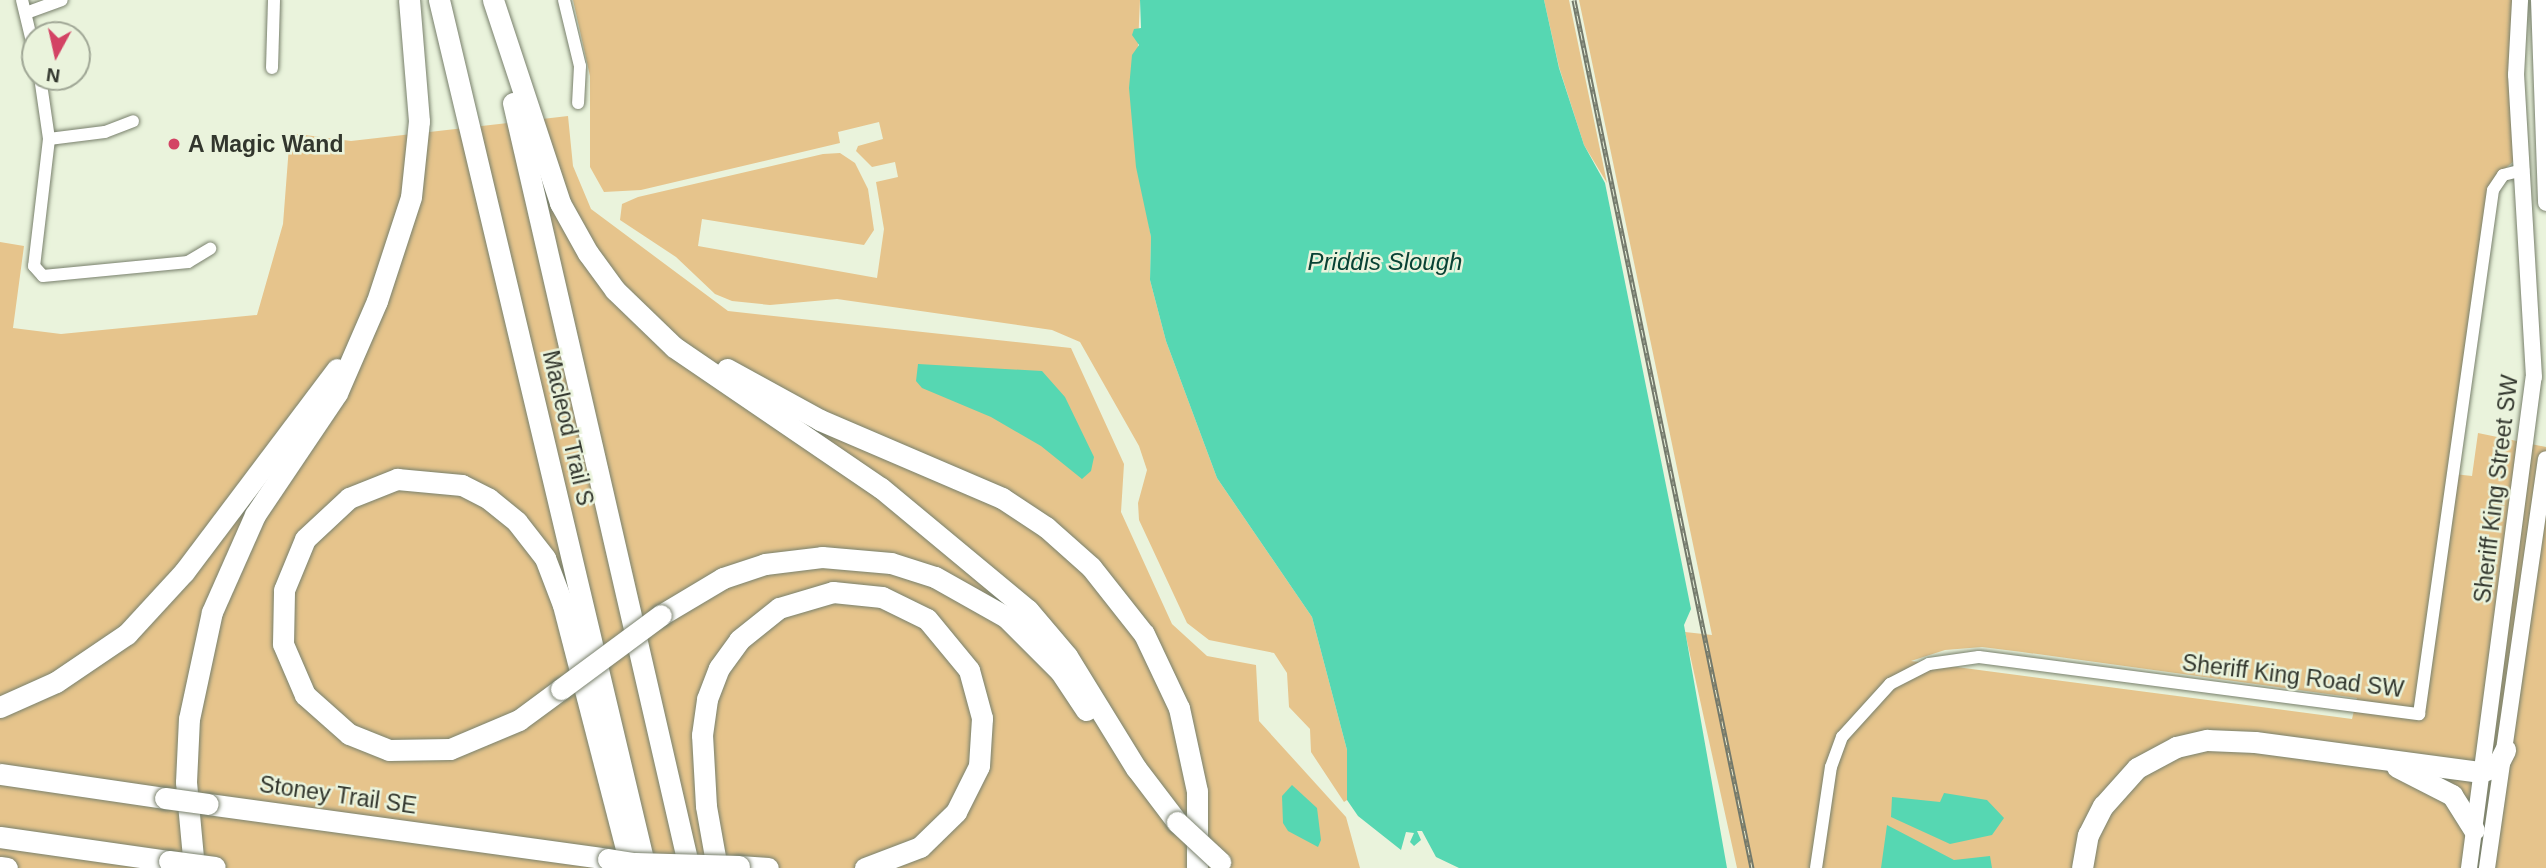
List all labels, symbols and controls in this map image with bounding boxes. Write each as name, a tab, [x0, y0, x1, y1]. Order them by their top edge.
north arrow	[21, 21, 91, 91]
text: N	[45, 64, 62, 87]
place label: A Magic Wand	[188, 130, 344, 158]
marker: A Magic Wand	[166, 136, 182, 152]
water label: Priddis Slough	[1308, 248, 1462, 276]
street label: Macleod Trail S	[537, 347, 599, 509]
street label: Sheriff King Street SW	[2468, 373, 2524, 605]
street label: Sheriff King Road SW	[2181, 649, 2405, 703]
street label: Stoney Trail SE	[257, 770, 419, 820]

